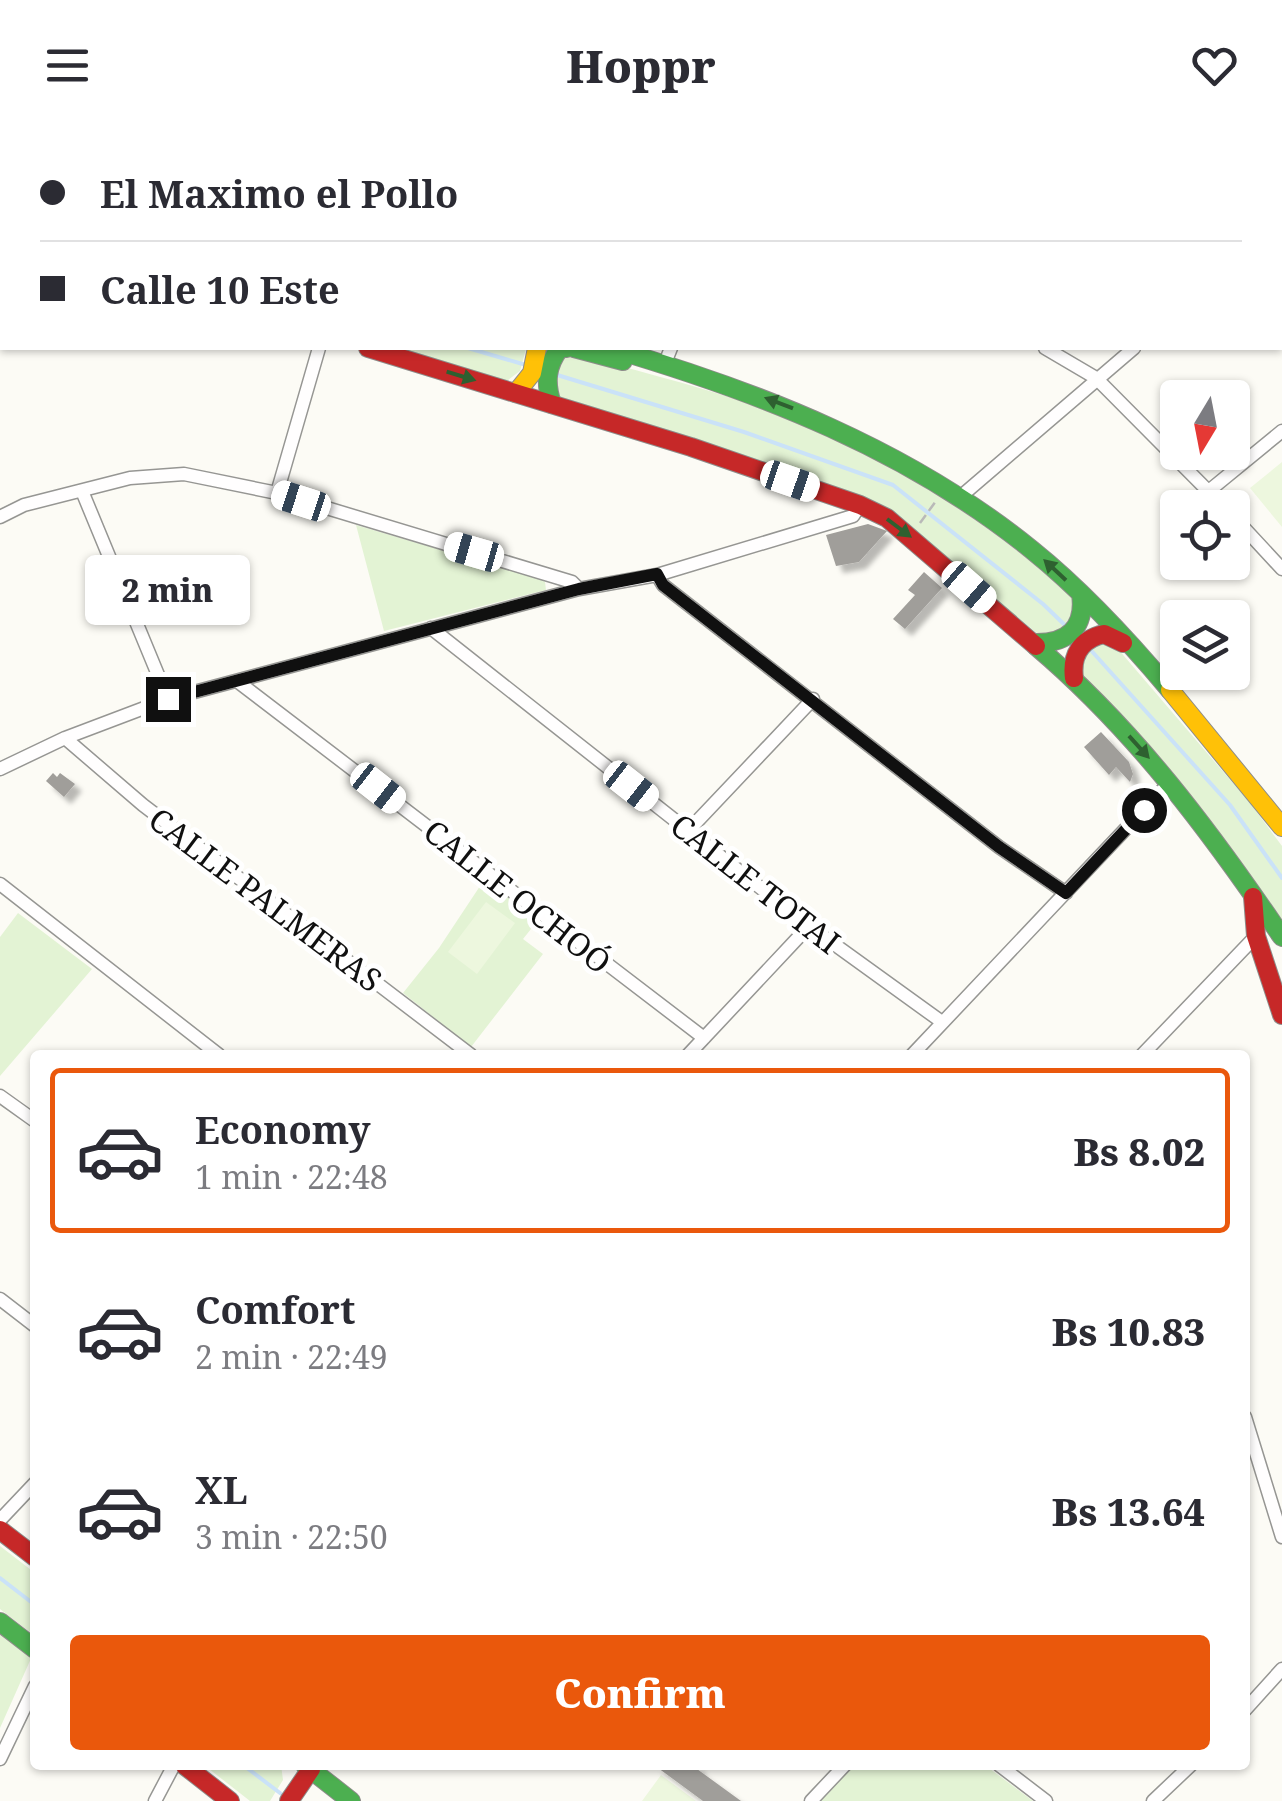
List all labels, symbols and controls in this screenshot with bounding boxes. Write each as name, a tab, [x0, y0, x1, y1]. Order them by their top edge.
text: Hoppr	[566, 35, 716, 96]
icon: menu	[40, 38, 95, 93]
icon: heart	[1187, 38, 1242, 93]
text: El Maximo el Pollo	[100, 167, 458, 219]
text: Calle 10 Este	[100, 263, 340, 315]
one-way arrow	[446, 369, 477, 384]
north arrow	[1160, 380, 1250, 470]
map controls	[1160, 380, 1250, 690]
one-way arrow	[763, 395, 793, 410]
car	[757, 457, 823, 505]
car	[268, 477, 334, 525]
button: locate	[1160, 490, 1250, 580]
one-way arrow	[886, 518, 912, 537]
car	[441, 529, 507, 575]
callout: 2 min	[86, 554, 250, 624]
car	[937, 556, 1001, 618]
one-way arrow	[1043, 560, 1068, 582]
text: 2 min	[122, 568, 213, 611]
button: layers	[1160, 600, 1250, 690]
route end	[146, 677, 191, 722]
one-way arrow	[1127, 734, 1149, 759]
car	[598, 756, 664, 816]
car	[345, 758, 411, 818]
route start	[1122, 788, 1167, 833]
street label: CALLE PALMERAS	[141, 797, 391, 1001]
street label: CALLE TOTAI	[662, 803, 850, 963]
street label: CALLE OCHOÓ	[415, 809, 621, 983]
text: Economy	[195, 1103, 371, 1155]
icon: car	[75, 1106, 165, 1196]
text: Bs 8.02	[1073, 1125, 1205, 1177]
text: 1 min · 22:48	[195, 1155, 388, 1198]
text: Comfort	[195, 1283, 355, 1335]
icon: car	[75, 1286, 165, 1376]
text: Bs 10.83	[1052, 1305, 1205, 1357]
text: 2 min · 22:49	[195, 1335, 388, 1378]
text: XL	[195, 1463, 248, 1515]
icon: car	[75, 1466, 165, 1556]
text: Bs 13.64	[1052, 1485, 1205, 1537]
text: 3 min · 22:50	[195, 1515, 388, 1558]
button: Confirm	[70, 1635, 1210, 1750]

